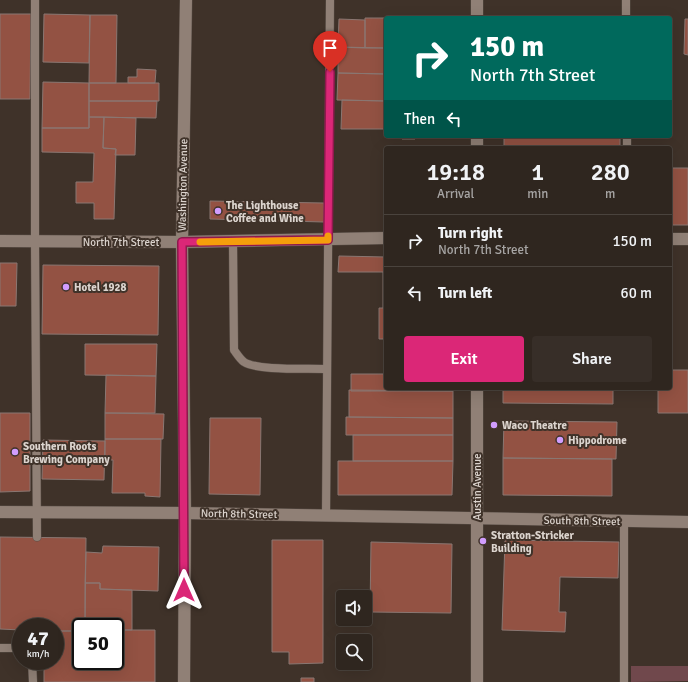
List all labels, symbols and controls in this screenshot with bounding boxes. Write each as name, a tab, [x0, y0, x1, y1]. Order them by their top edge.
text: 150 m	[470, 30, 544, 64]
pin	[313, 31, 347, 72]
icon: right	[404, 32, 456, 84]
icon: arrive	[319, 37, 341, 59]
text: North 7th Street	[470, 64, 595, 86]
icon: left	[443, 108, 465, 130]
text: Then	[404, 110, 435, 128]
street label: Washington Avenue	[176, 139, 190, 231]
text: 19:18	[426, 157, 485, 187]
text: 1	[531, 157, 544, 187]
text: 280	[591, 157, 630, 187]
text: Arrival	[437, 186, 474, 202]
text: min	[527, 186, 548, 202]
text: m	[605, 186, 615, 202]
place label: The Lighthouse Coffee and Wine	[226, 199, 304, 225]
marker: The Lighthouse Coffee and Wine	[213, 206, 223, 216]
text: Turn right	[438, 224, 503, 242]
icon: right	[404, 230, 426, 252]
text: 150 m	[612, 232, 652, 250]
street label: North 7th Street	[83, 236, 159, 249]
text: North 7th Street	[438, 242, 529, 258]
place label: Hotel 1928	[74, 281, 126, 294]
marker: Hotel 1928	[61, 282, 71, 292]
icon: left	[404, 282, 426, 304]
text: Turn left	[438, 284, 492, 302]
text: 60 m	[621, 284, 652, 302]
button: Exit	[404, 336, 524, 382]
button: Share	[532, 336, 652, 382]
place label: Waco Theatre	[502, 419, 567, 432]
marker: Waco Theatre	[489, 420, 499, 430]
place label: Hippodrome	[568, 434, 627, 447]
marker: Hippodrome	[555, 435, 565, 445]
place label: Southern Roots Brewing Company	[23, 440, 110, 466]
marker: Southern Roots Brewing Company	[10, 447, 20, 457]
street label: Austin Avenue	[471, 453, 484, 521]
street label: North 8th Street	[201, 507, 278, 521]
street label: South 8th Street	[543, 514, 621, 528]
place label: Stratton-Stricker Building	[491, 529, 574, 555]
marker: Stratton-Stricker Building	[478, 536, 488, 546]
position arrow	[163, 569, 205, 611]
map controls	[336, 590, 372, 670]
button: sound	[336, 590, 372, 626]
speed limit sign: 50	[72, 618, 124, 670]
text: 47	[27, 626, 49, 651]
button: search	[336, 634, 372, 670]
text: km/h	[27, 648, 49, 660]

